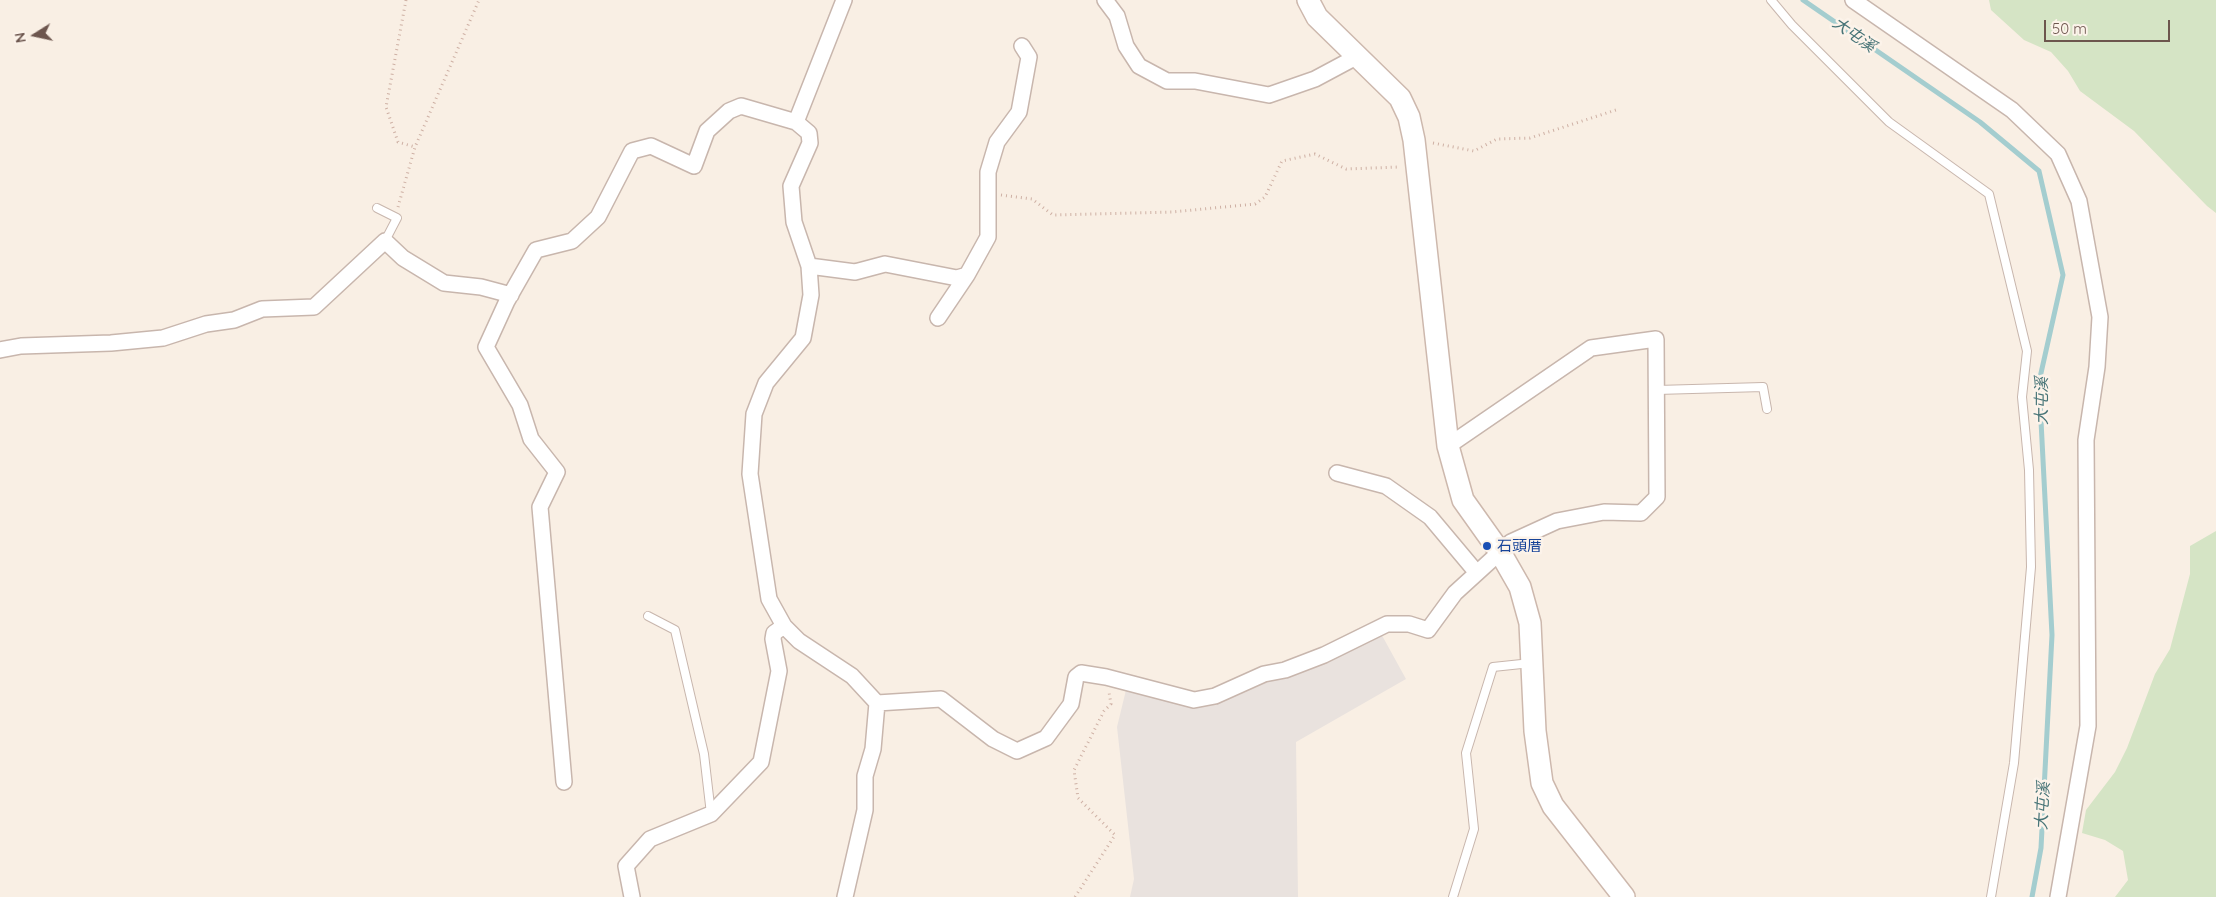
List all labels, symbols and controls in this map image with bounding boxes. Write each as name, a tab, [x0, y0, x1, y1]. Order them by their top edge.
north arrow	[10, 10, 60, 60]
scale bar	[2046, 10, 2172, 42]
water label: 大屯溪	[1829, 13, 1879, 57]
text: 50 m	[2052, 19, 2087, 38]
text: N	[10, 31, 30, 44]
water label: 大屯溪	[2032, 377, 2052, 425]
place label: 石頭厝	[1497, 537, 1542, 555]
marker: 石頭厝	[1481, 540, 1493, 552]
water label: 大屯溪	[2032, 782, 2054, 830]

